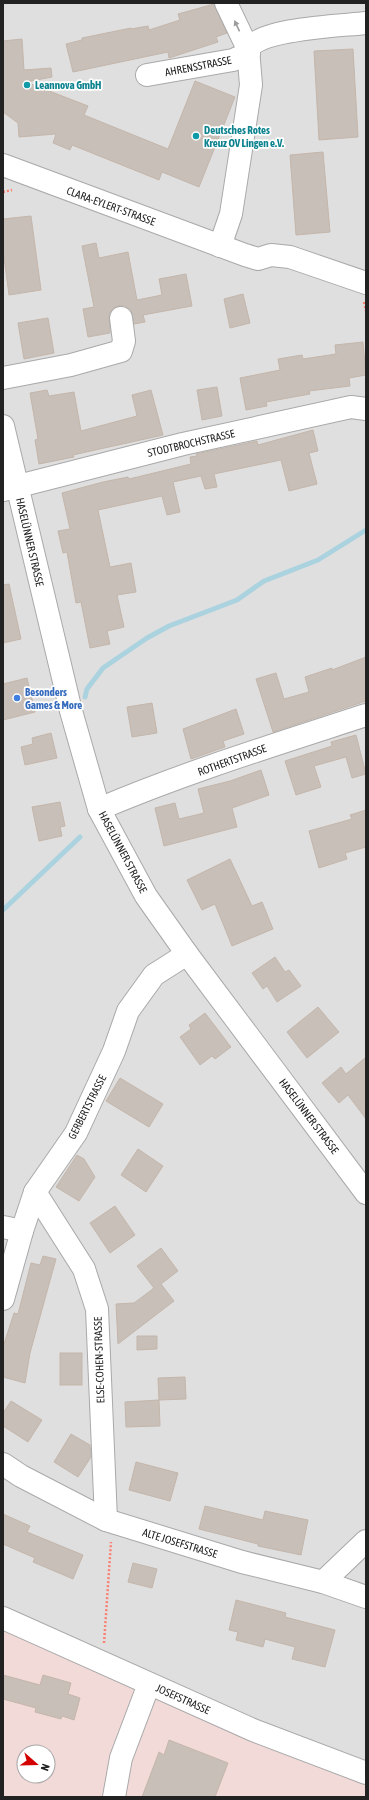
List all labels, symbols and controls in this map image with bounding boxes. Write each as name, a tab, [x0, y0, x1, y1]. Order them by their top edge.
one-way arrow	[234, 21, 240, 32]
street label: AHRENSSTRASSE	[164, 54, 233, 78]
place label: Leannova GmbH	[35, 79, 102, 91]
marker: Leannova GmbH	[22, 80, 32, 90]
place label: Deutsches Rotes Kreuz OV Lingen e.V.	[204, 124, 284, 149]
marker: Deutsches Rotes Kreuz OV Lingen e.V.	[191, 131, 201, 141]
street label: CLARA-EYLERT-STRASSE	[65, 184, 157, 228]
street label: STODTBROCHSTRASSE	[146, 427, 236, 459]
street label: HASELÜNNER STRASSE	[14, 496, 46, 588]
place label: Besonders Games & More	[25, 686, 82, 711]
marker: Besonders Games & More	[12, 693, 22, 703]
street label: ROTHERTSTRASSE	[196, 742, 268, 778]
street label: HASELÜNNER STRASSE	[96, 809, 150, 895]
street label: GERBERTSTRASSE	[66, 1073, 108, 1141]
street label: HASELÜNNER STRASSE	[277, 1076, 341, 1156]
street label: ELSE-COHEN-STRASSE	[91, 1316, 107, 1404]
street label: ALTE JOSEFSTRASSE	[141, 1526, 219, 1560]
street label: JOSEFSTRASSE	[154, 1682, 212, 1716]
north arrow	[16, 1744, 56, 1784]
text: N	[39, 1762, 52, 1773]

